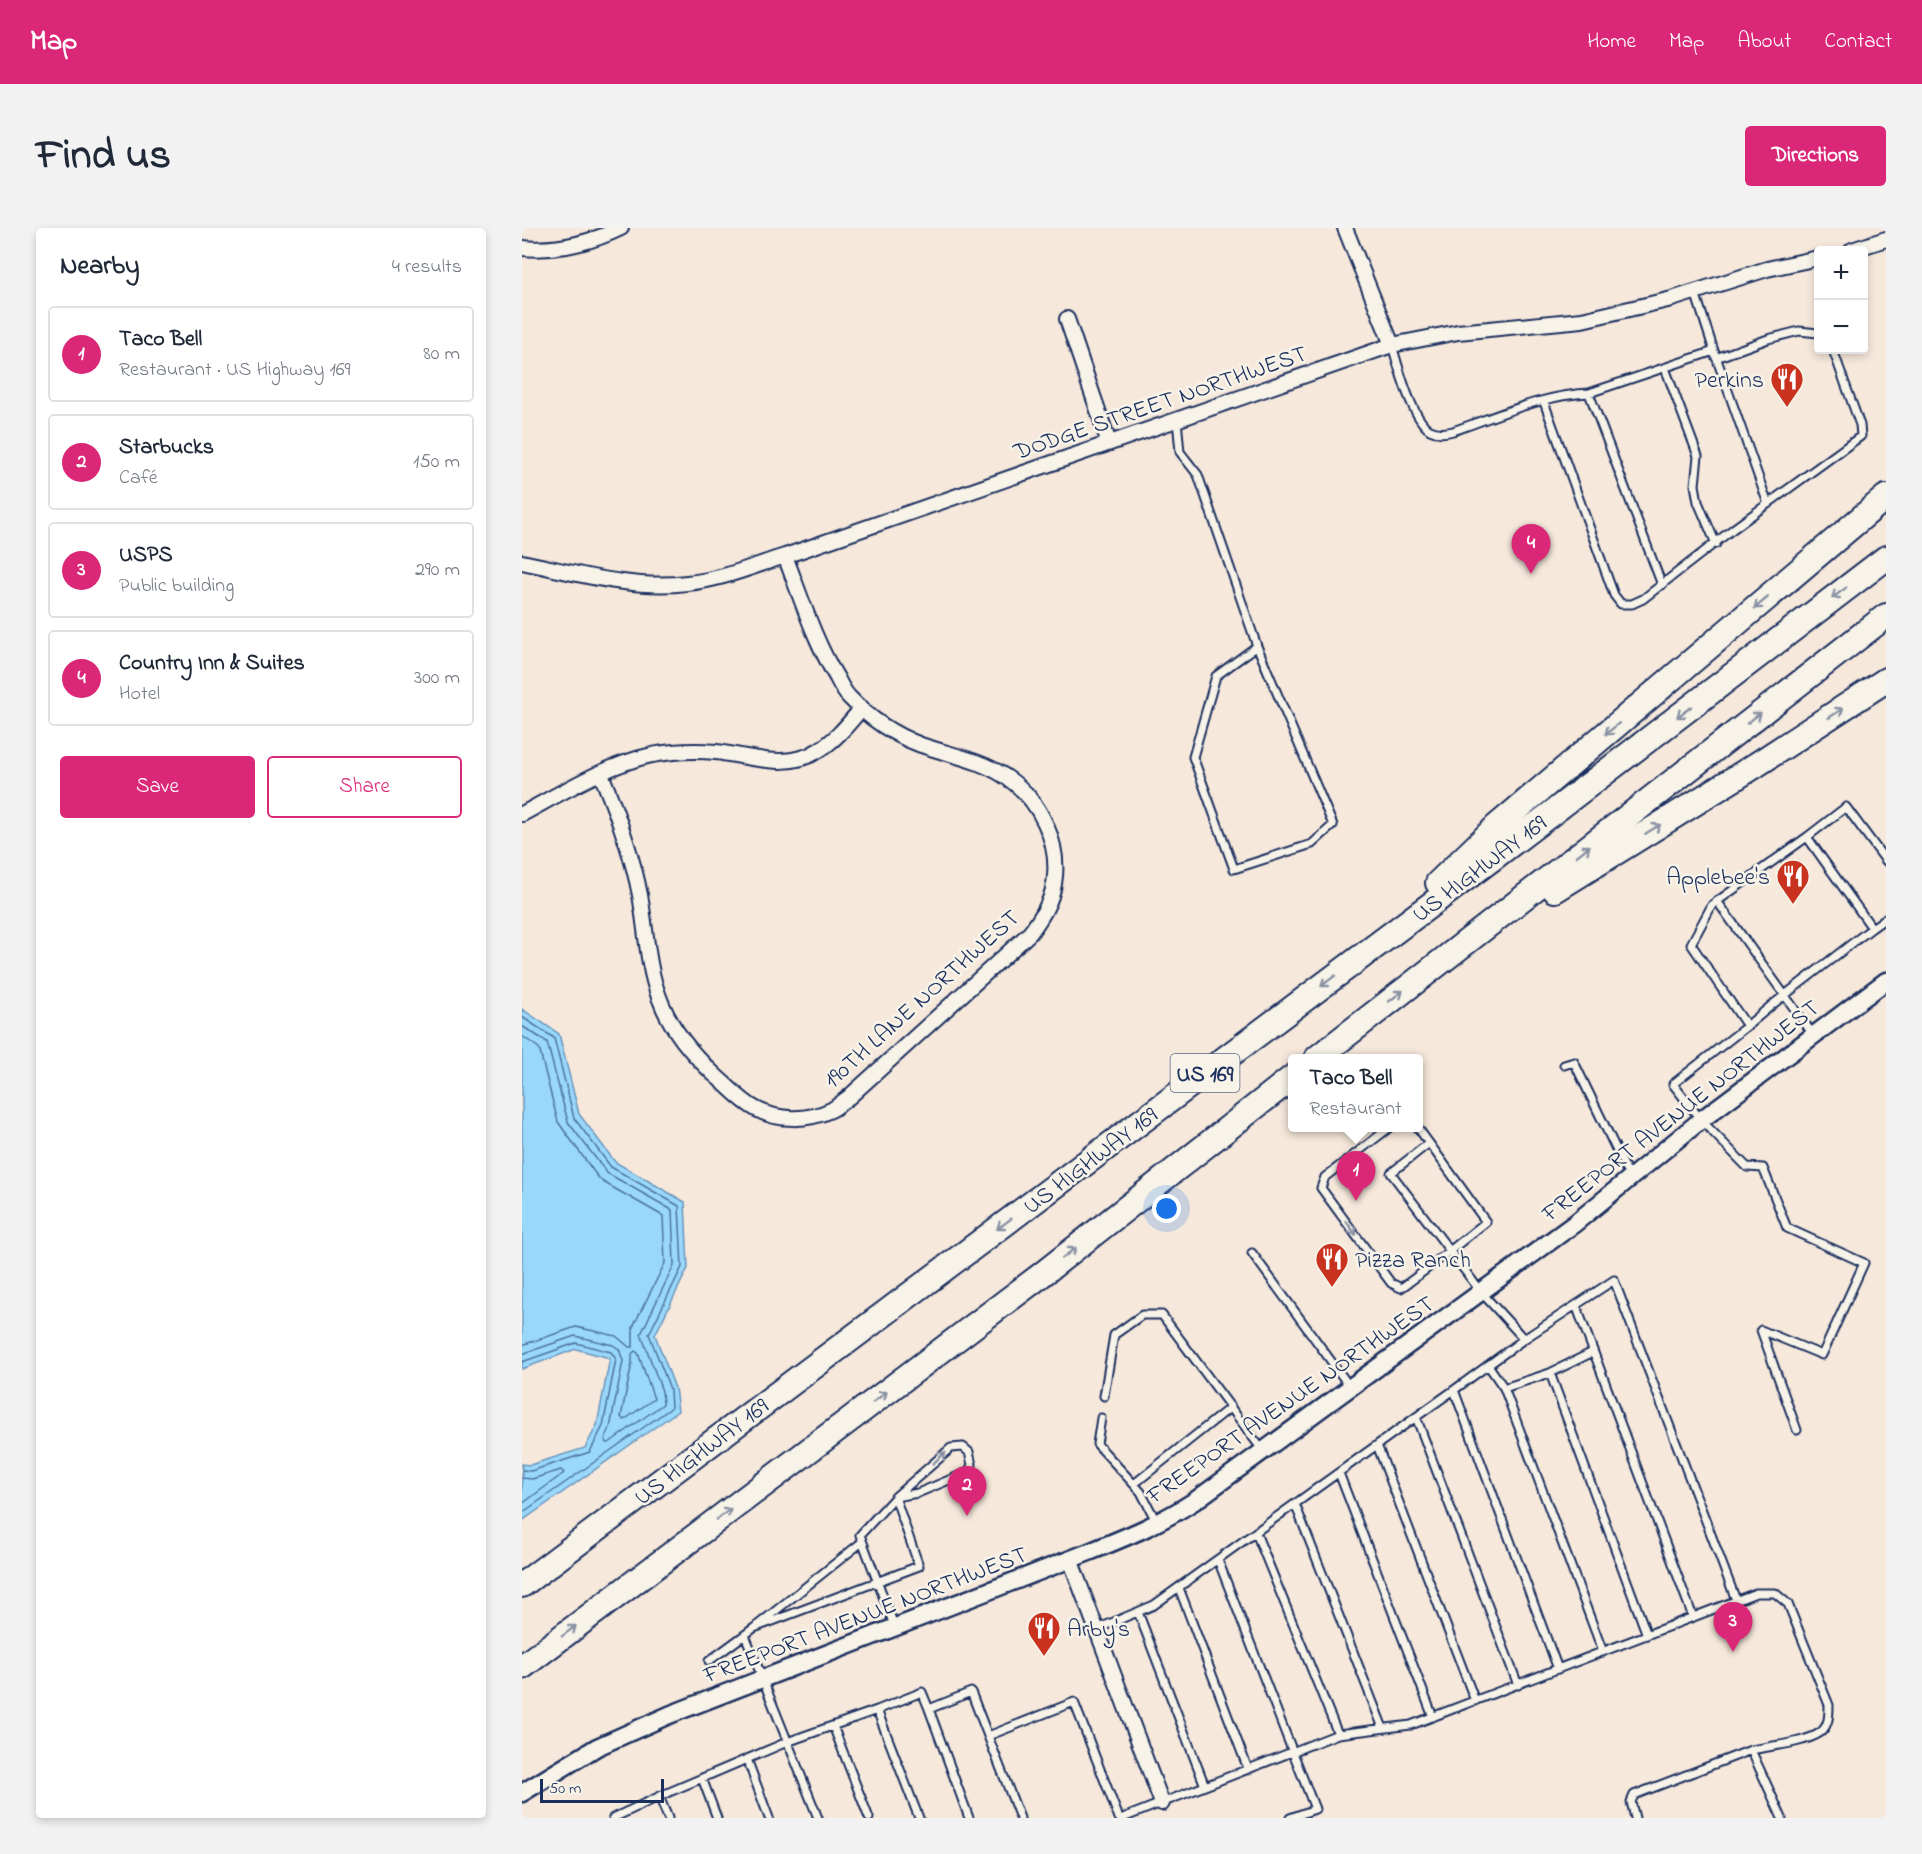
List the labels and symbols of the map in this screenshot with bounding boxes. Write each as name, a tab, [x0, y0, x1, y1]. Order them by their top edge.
street label: DODGE STREET NORTHWEST	[1008, 338, 1312, 471]
restaurant icon: Perkins	[1769, 361, 1805, 408]
place label: Perkins	[1694, 364, 1764, 399]
pin: 4	[1512, 524, 1550, 574]
one-way arrow	[1832, 587, 1848, 600]
one-way arrow	[1754, 596, 1769, 610]
one-way arrow	[1677, 705, 1693, 718]
one-way arrow	[1827, 706, 1844, 718]
one-way arrow	[1745, 712, 1761, 725]
one-way arrow	[1604, 722, 1620, 735]
street label: US HIGHWAY 169	[1406, 807, 1556, 932]
one-way arrow	[1645, 822, 1662, 835]
one-way arrow	[1575, 844, 1591, 857]
restaurant icon: Applebee's	[1775, 858, 1811, 905]
place label: Applebee's	[1666, 861, 1770, 896]
street label: 190TH LANE NORTHWEST	[817, 902, 1029, 1098]
one-way arrow	[1320, 975, 1336, 988]
one-way arrow	[1388, 990, 1404, 1003]
street label: FREEPORT AVENUE NORTHWEST	[1534, 992, 1828, 1232]
road number: US 169	[1170, 1054, 1240, 1092]
street label: US HIGHWAY 169	[1017, 1099, 1167, 1224]
pin: 1	[1336, 1152, 1376, 1201]
your location	[1152, 1194, 1181, 1223]
one-way arrow	[996, 1218, 1012, 1231]
one-way arrow	[1344, 1219, 1357, 1235]
restaurant icon: Pizza Ranch	[1314, 1241, 1350, 1288]
place label: Pizza Ranch	[1355, 1244, 1471, 1279]
one-way arrow	[1061, 1247, 1077, 1260]
street label: FREEPORT AVENUE NORTHWEST	[1140, 1288, 1443, 1515]
street label: US HIGHWAY 169	[628, 1390, 778, 1515]
one-way arrow	[872, 1390, 888, 1403]
one-way arrow	[931, 1451, 946, 1465]
pin: 2	[948, 1466, 986, 1516]
one-way arrow	[716, 1508, 732, 1520]
street label: FREEPORT AVENUE NORTHWEST	[698, 1538, 1033, 1695]
pin: 3	[1714, 1602, 1752, 1652]
restaurant icon: Arby's	[1026, 1610, 1062, 1657]
place label: Arby's	[1067, 1613, 1130, 1649]
one-way arrow	[560, 1625, 576, 1638]
scale bar	[540, 1776, 664, 1804]

